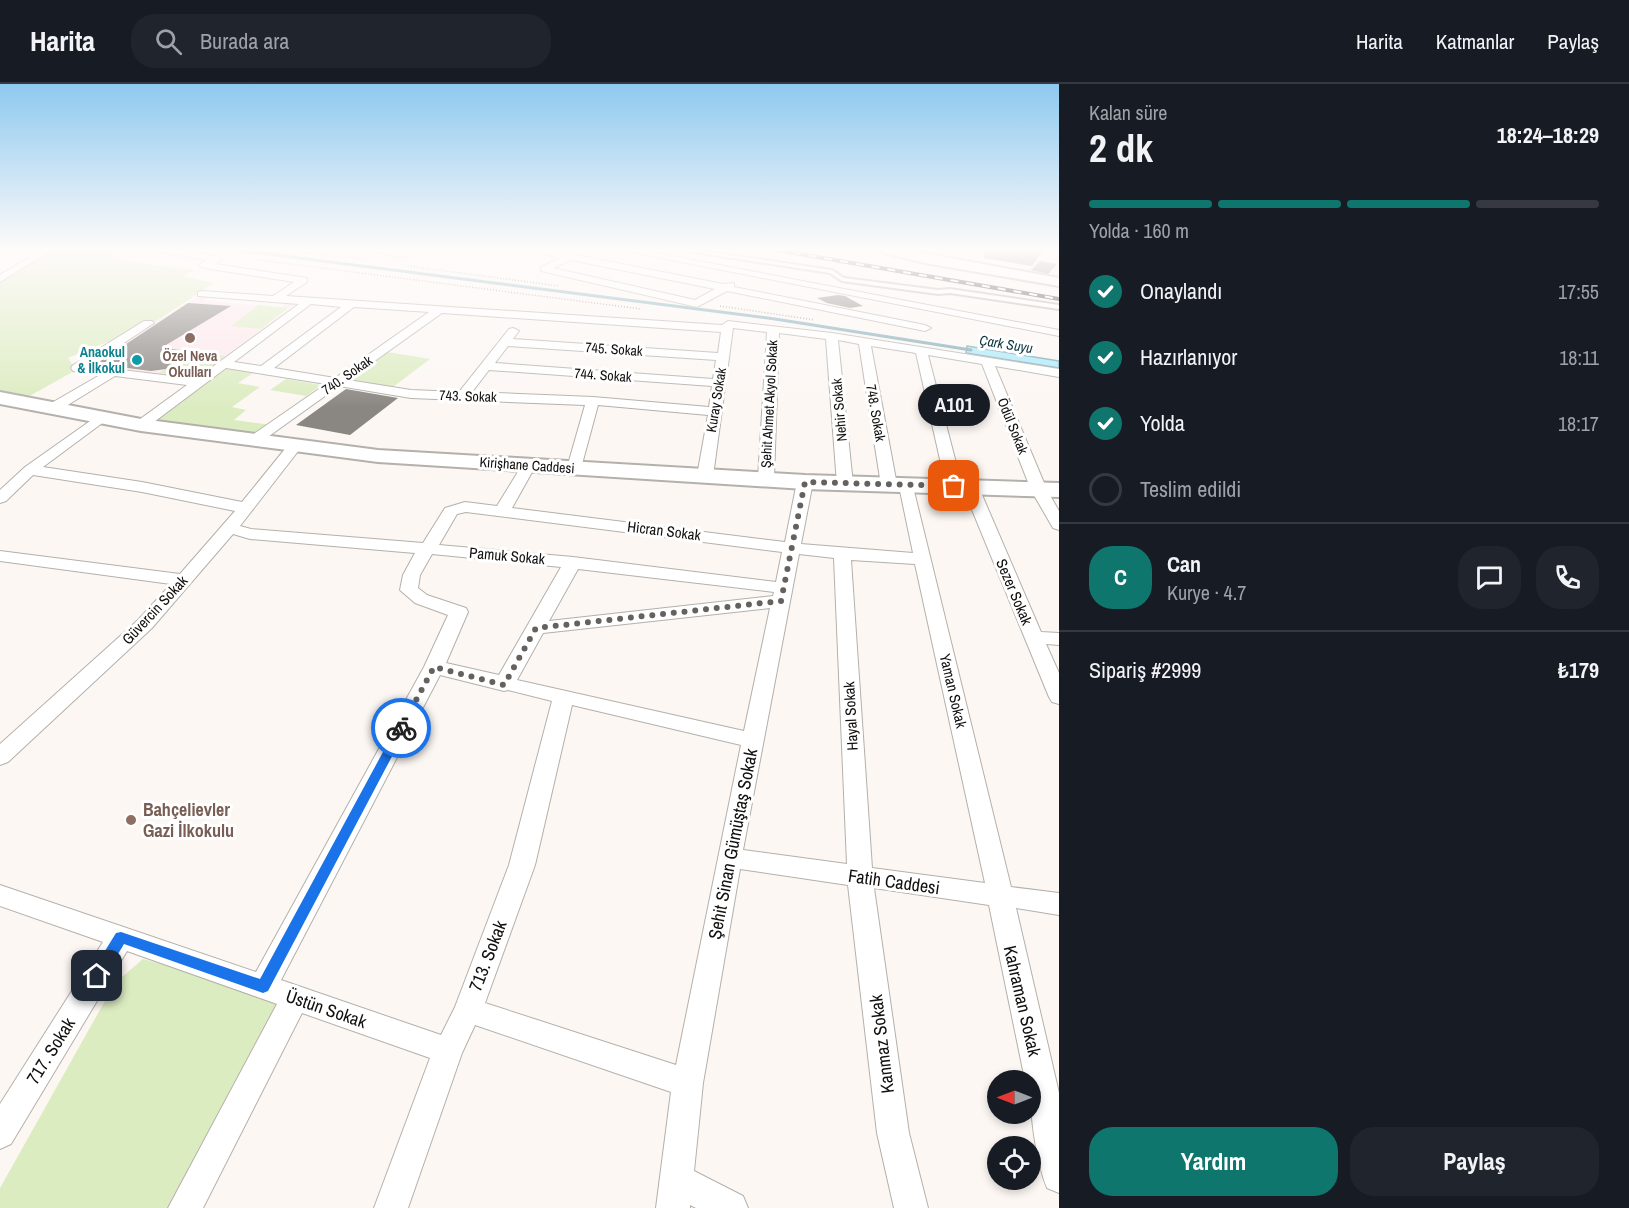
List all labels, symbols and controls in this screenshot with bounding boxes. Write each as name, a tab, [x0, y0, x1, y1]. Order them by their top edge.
search box	[131, 14, 551, 68]
text: Harita	[30, 22, 95, 60]
icon: search	[152, 25, 185, 58]
text: Burada ara	[200, 26, 289, 56]
text: Harita	[1356, 27, 1403, 56]
text: Katmanlar	[1436, 27, 1514, 56]
text: Paylaş	[1547, 27, 1599, 56]
text: Kalan süre	[1089, 99, 1167, 126]
text: 18:24–18:29	[1497, 120, 1599, 150]
text: 2 dk	[1089, 122, 1153, 174]
text: Yolda · 160 m	[1089, 217, 1189, 244]
icon: check	[1089, 275, 1122, 308]
text: Onaylandı	[1140, 276, 1222, 306]
text: 17:55	[1558, 278, 1599, 305]
marker: Özel Neva Okulları	[183, 331, 197, 345]
water label: Çark Suyu	[978, 331, 1034, 357]
street label: 745. Sokak	[585, 338, 644, 360]
street label: Şehit Ahmet Akyol Sokak	[757, 339, 781, 469]
icon: check	[1089, 341, 1122, 374]
text: Hazırlanıyor	[1140, 342, 1237, 372]
place label: Anaokul & İlkokul	[77, 343, 125, 377]
text: 18:11	[1559, 344, 1599, 371]
place label: Özel Neva Okulları	[163, 347, 218, 381]
street label: 740. Sokak	[318, 351, 376, 399]
marker: Anaokul & İlkokul	[130, 353, 144, 367]
street label: 744. Sokak	[574, 364, 633, 386]
street label: Kuray Sokak	[702, 366, 730, 434]
street label: Nehir Sokak	[827, 377, 851, 442]
street label: 748. Sokak	[862, 383, 890, 443]
callout: A101	[918, 384, 990, 426]
street label: 743. Sokak	[439, 386, 497, 406]
text: A101	[934, 391, 974, 418]
street label: Ödül Sokak	[994, 395, 1033, 457]
icon: check	[1089, 407, 1122, 440]
text: Yolda	[1140, 408, 1185, 438]
text: 18:17	[1558, 410, 1599, 437]
street label: Kirişhane Caddesi	[479, 453, 575, 477]
pin	[928, 460, 979, 511]
icon: bag	[937, 469, 970, 502]
text: Teslim edildi	[1140, 474, 1241, 504]
street label: Hicran Sokak	[626, 516, 703, 546]
street label: Pamuk Sokak	[468, 542, 547, 569]
button: chat	[1458, 546, 1521, 609]
button: phone	[1536, 546, 1599, 609]
text: Can	[1167, 549, 1201, 579]
street label: Sezer Sokak	[991, 556, 1038, 629]
text: C	[1114, 562, 1127, 592]
street label: Güvercin Sokak	[117, 570, 193, 649]
text: Kurye · 4.7	[1167, 579, 1246, 606]
street label: Yaman Sokak	[935, 652, 972, 731]
text: Sipariş #2999	[1089, 655, 1201, 685]
text: ₺179	[1558, 655, 1599, 685]
street label: Hayal Sokak	[838, 680, 863, 751]
courier	[371, 698, 431, 758]
icon: bike	[385, 712, 418, 745]
street label: Şehit Sinan Gümüştaş Sokak	[702, 746, 763, 941]
place label: Bahçelievler Gazi İlkokulu	[143, 797, 234, 843]
marker: Bahçelievler Gazi İlkokulu	[124, 813, 138, 827]
street label: Fatih Caddesi	[847, 863, 941, 900]
street label: 713. Sokak	[463, 916, 513, 995]
street label: Kahraman Sokak	[998, 943, 1048, 1059]
pin	[71, 950, 122, 1001]
icon: home	[80, 959, 113, 992]
street label: Üstün Sokak	[283, 983, 370, 1034]
street label: Kanmaz Sokak	[863, 993, 900, 1095]
street label: 717. Sokak	[20, 1012, 81, 1089]
north arrow	[987, 1070, 1041, 1124]
map controls	[987, 1070, 1041, 1190]
button: Yardım	[1089, 1127, 1338, 1196]
button: Paylaş	[1350, 1127, 1599, 1196]
button: locate	[987, 1136, 1041, 1190]

